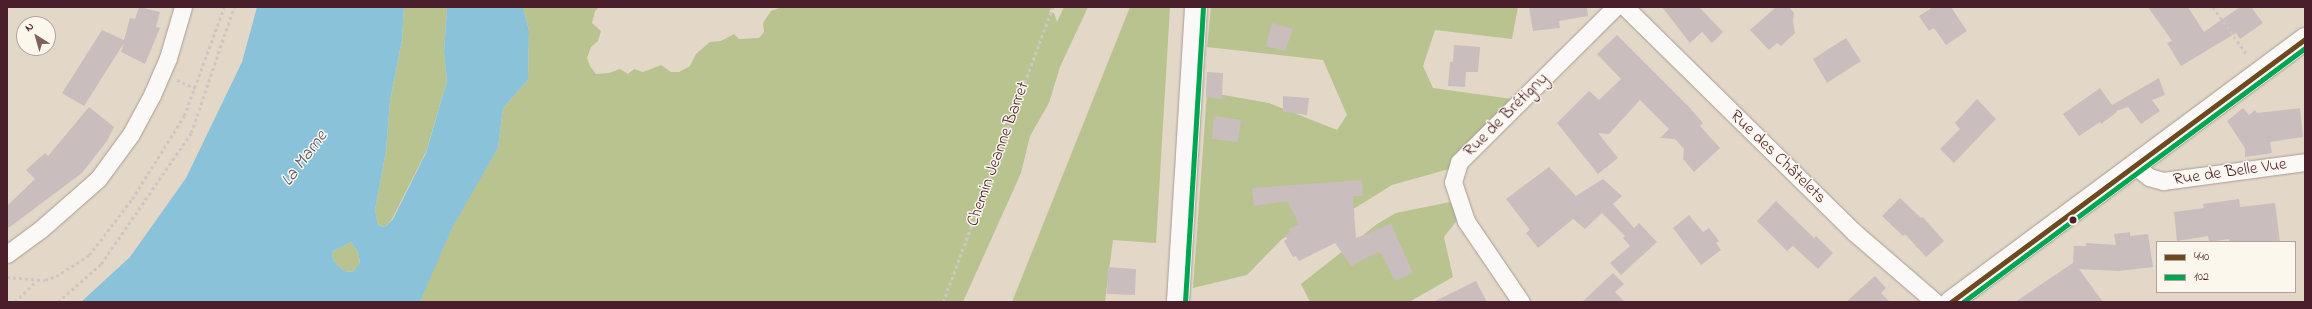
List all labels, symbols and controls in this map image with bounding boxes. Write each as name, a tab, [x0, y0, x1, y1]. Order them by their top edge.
north arrow	[16, 16, 56, 56]
text: N	[22, 19, 37, 36]
street label: Rue de Brétigny	[1460, 69, 1552, 161]
street label: Chemin Jeanne Barret	[962, 79, 1034, 229]
street label: Rue des Châtelets	[1726, 106, 1830, 208]
water label: La Marne	[277, 127, 333, 191]
street label: Rue de Belle Vue	[2172, 154, 2288, 190]
unlabelled marker	[2068, 215, 2078, 225]
legend	[2156, 241, 2296, 293]
text: 440	[2194, 248, 2209, 266]
text: 102	[2194, 268, 2209, 286]

